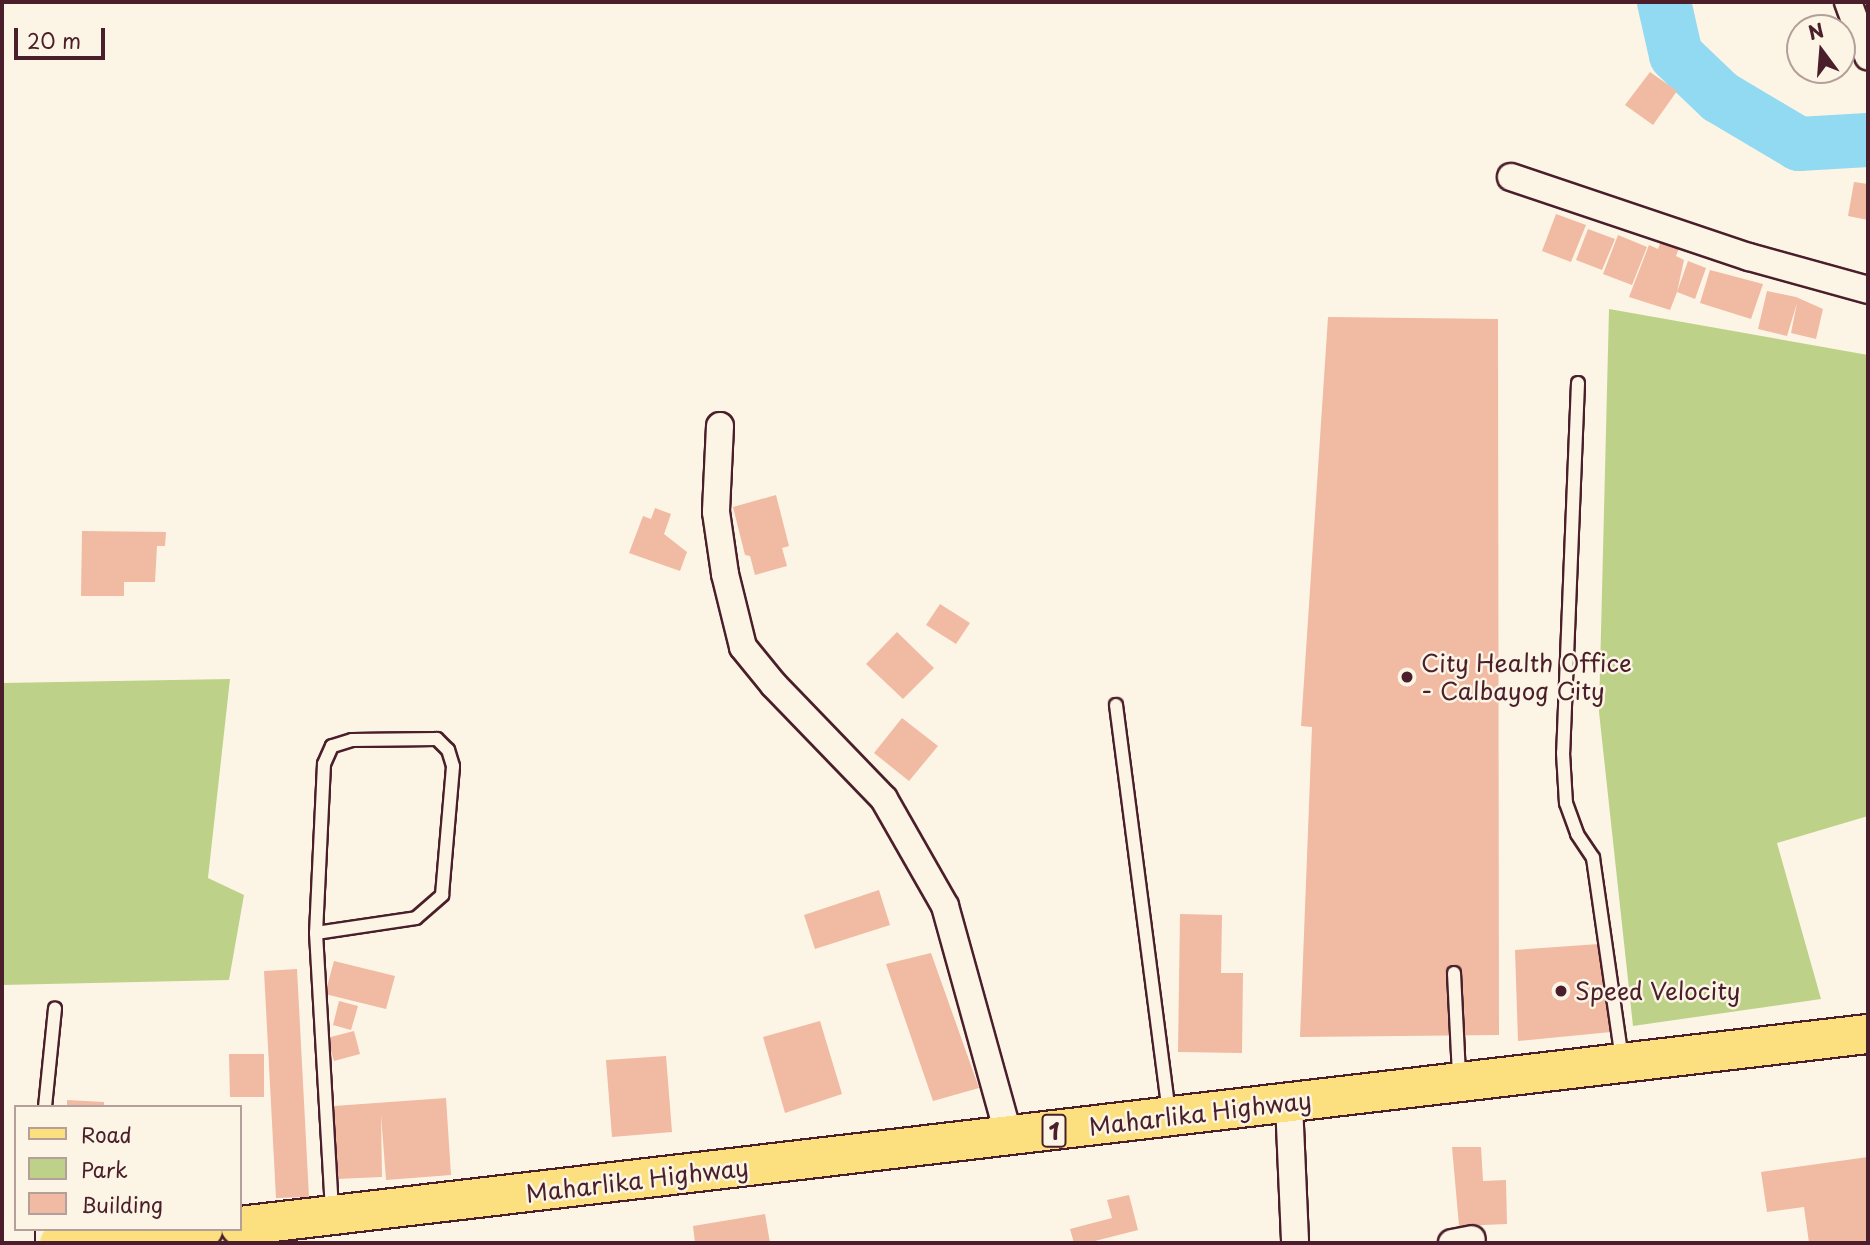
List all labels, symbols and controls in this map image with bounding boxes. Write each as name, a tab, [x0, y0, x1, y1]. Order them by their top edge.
scale bar	[18, 14, 108, 58]
north arrow	[1786, 14, 1856, 84]
text: N	[1805, 15, 1827, 46]
text: 20 m	[27, 24, 81, 56]
place label: City Health Office - Calbayog City	[1421, 649, 1633, 705]
marker: City Health Office - Calbayog City	[1399, 669, 1415, 685]
place label: Speed Velocity	[1575, 977, 1742, 1005]
marker: Speed Velocity	[1553, 983, 1569, 999]
street label: Maharlika Highway	[1086, 1085, 1314, 1141]
legend	[14, 1105, 242, 1231]
road number: 1	[1040, 1112, 1068, 1150]
text: Road	[81, 1118, 132, 1150]
street label: Maharlika Highway	[523, 1152, 751, 1208]
text: Park	[81, 1153, 128, 1185]
text: Building	[81, 1188, 163, 1220]

